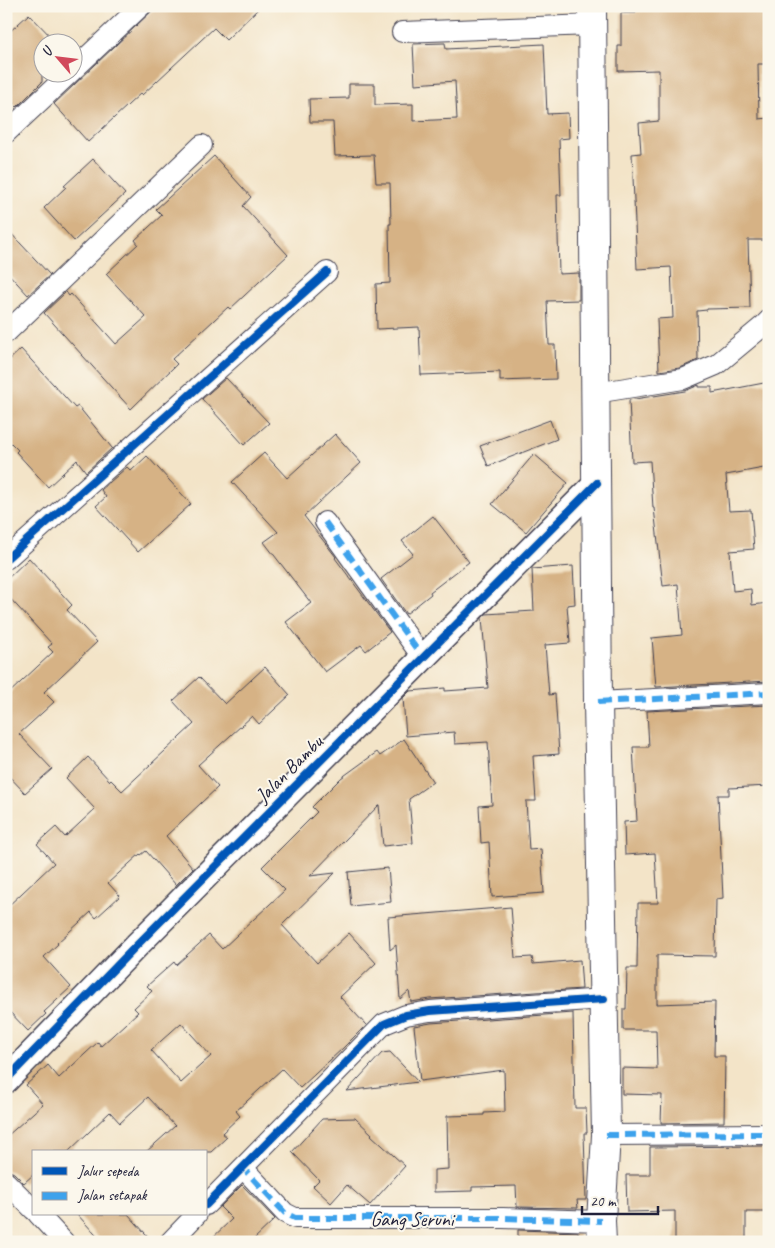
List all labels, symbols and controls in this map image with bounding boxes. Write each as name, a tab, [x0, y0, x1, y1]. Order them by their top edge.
north arrow	[32, 32, 82, 82]
text: U	[38, 42, 58, 59]
street label: Jalan Bambu	[249, 729, 329, 809]
legend	[32, 1150, 208, 1216]
text: Jalur sepeda	[77, 1162, 140, 1181]
scale bar	[582, 1183, 659, 1215]
text: Jalan setapak	[77, 1186, 148, 1205]
text: 20 m	[590, 1192, 617, 1211]
street label: Gang Seruni	[371, 1207, 456, 1232]

